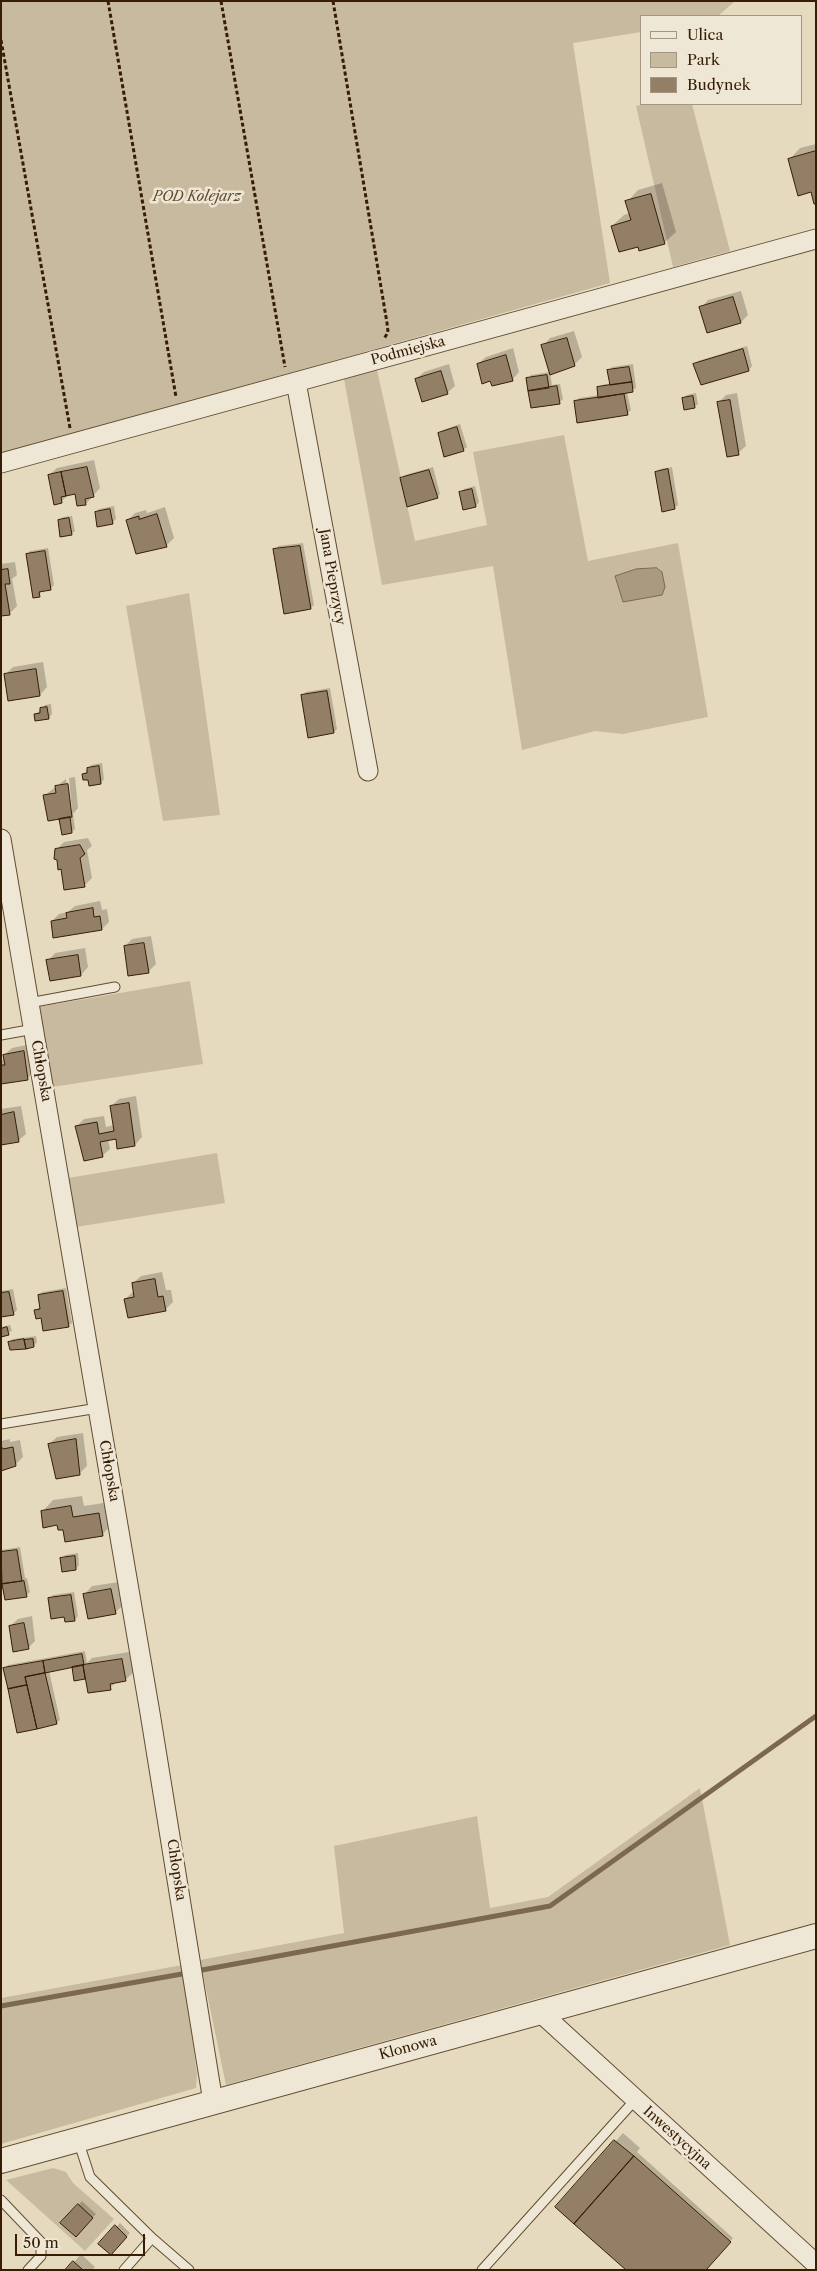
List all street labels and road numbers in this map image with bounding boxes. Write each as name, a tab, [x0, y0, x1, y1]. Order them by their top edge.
street label: Podmiejska	[369, 333, 447, 369]
street label: Jana Pieprzycy	[315, 528, 349, 626]
street label: Chłopska	[27, 1039, 55, 1103]
street label: Chłopska	[95, 1439, 123, 1503]
street label: Chłopska	[163, 1838, 189, 1902]
street label: Klonowa	[377, 2032, 439, 2064]
street label: Inwestycyjna	[639, 2103, 715, 2173]

